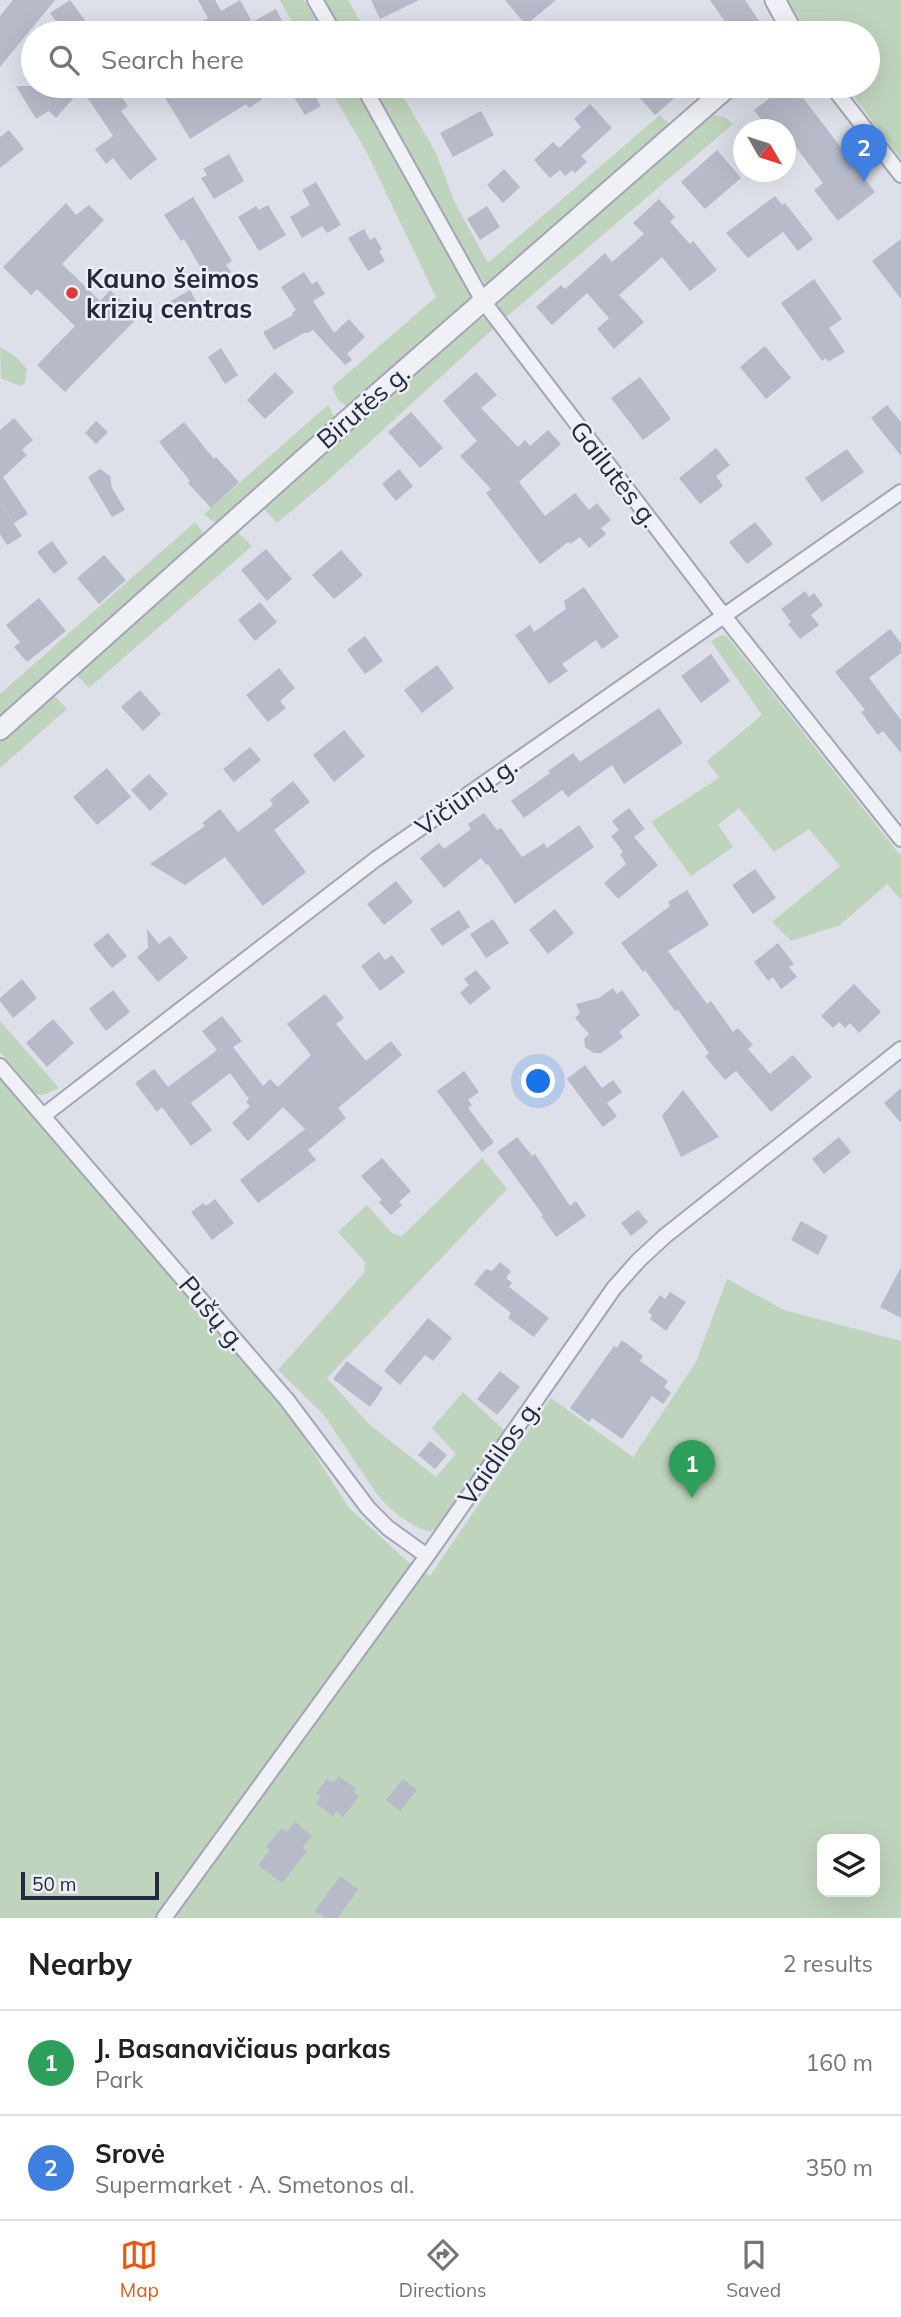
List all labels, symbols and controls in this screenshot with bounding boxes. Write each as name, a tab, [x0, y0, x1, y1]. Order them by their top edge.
search box	[21, 21, 880, 98]
icon: search	[45, 41, 83, 79]
text: Search here	[101, 43, 244, 76]
north arrow	[733, 119, 796, 182]
pin: 2	[841, 124, 887, 182]
place label: Kauno šeimos krizių centras	[86, 262, 259, 325]
marker: Kauno šeimos krizių centras	[64, 285, 80, 301]
street label: Birutės g.	[310, 357, 416, 455]
street label: Gailutės g.	[563, 414, 667, 534]
street label: Vičiūnų g.	[409, 749, 523, 843]
your location	[521, 1064, 555, 1098]
street label: Pušų g.	[172, 1269, 254, 1357]
street label: Vaidilos g.	[450, 1392, 548, 1512]
pin: 1	[669, 1440, 715, 1498]
map controls	[817, 1834, 880, 1897]
button: layers	[817, 1834, 880, 1897]
scale bar	[21, 1869, 159, 1901]
text: 50 m	[32, 1872, 76, 1896]
text: Nearby	[28, 1945, 132, 1983]
text: 2 results	[783, 1949, 873, 1978]
text: J. Basanavičiaus parkas	[95, 2032, 391, 2065]
text: 1	[44, 2048, 58, 2077]
text: 160 m	[805, 2048, 873, 2077]
text: Park	[95, 2065, 143, 2094]
text: Srovė	[95, 2137, 165, 2170]
text: 2	[44, 2153, 58, 2182]
text: 350 m	[805, 2153, 873, 2182]
text: Supermarket · A. Smetonos al.	[95, 2170, 414, 2199]
tab: Map	[120, 2236, 159, 2302]
tab: Directions	[399, 2236, 487, 2302]
tab: Saved	[726, 2236, 781, 2302]

